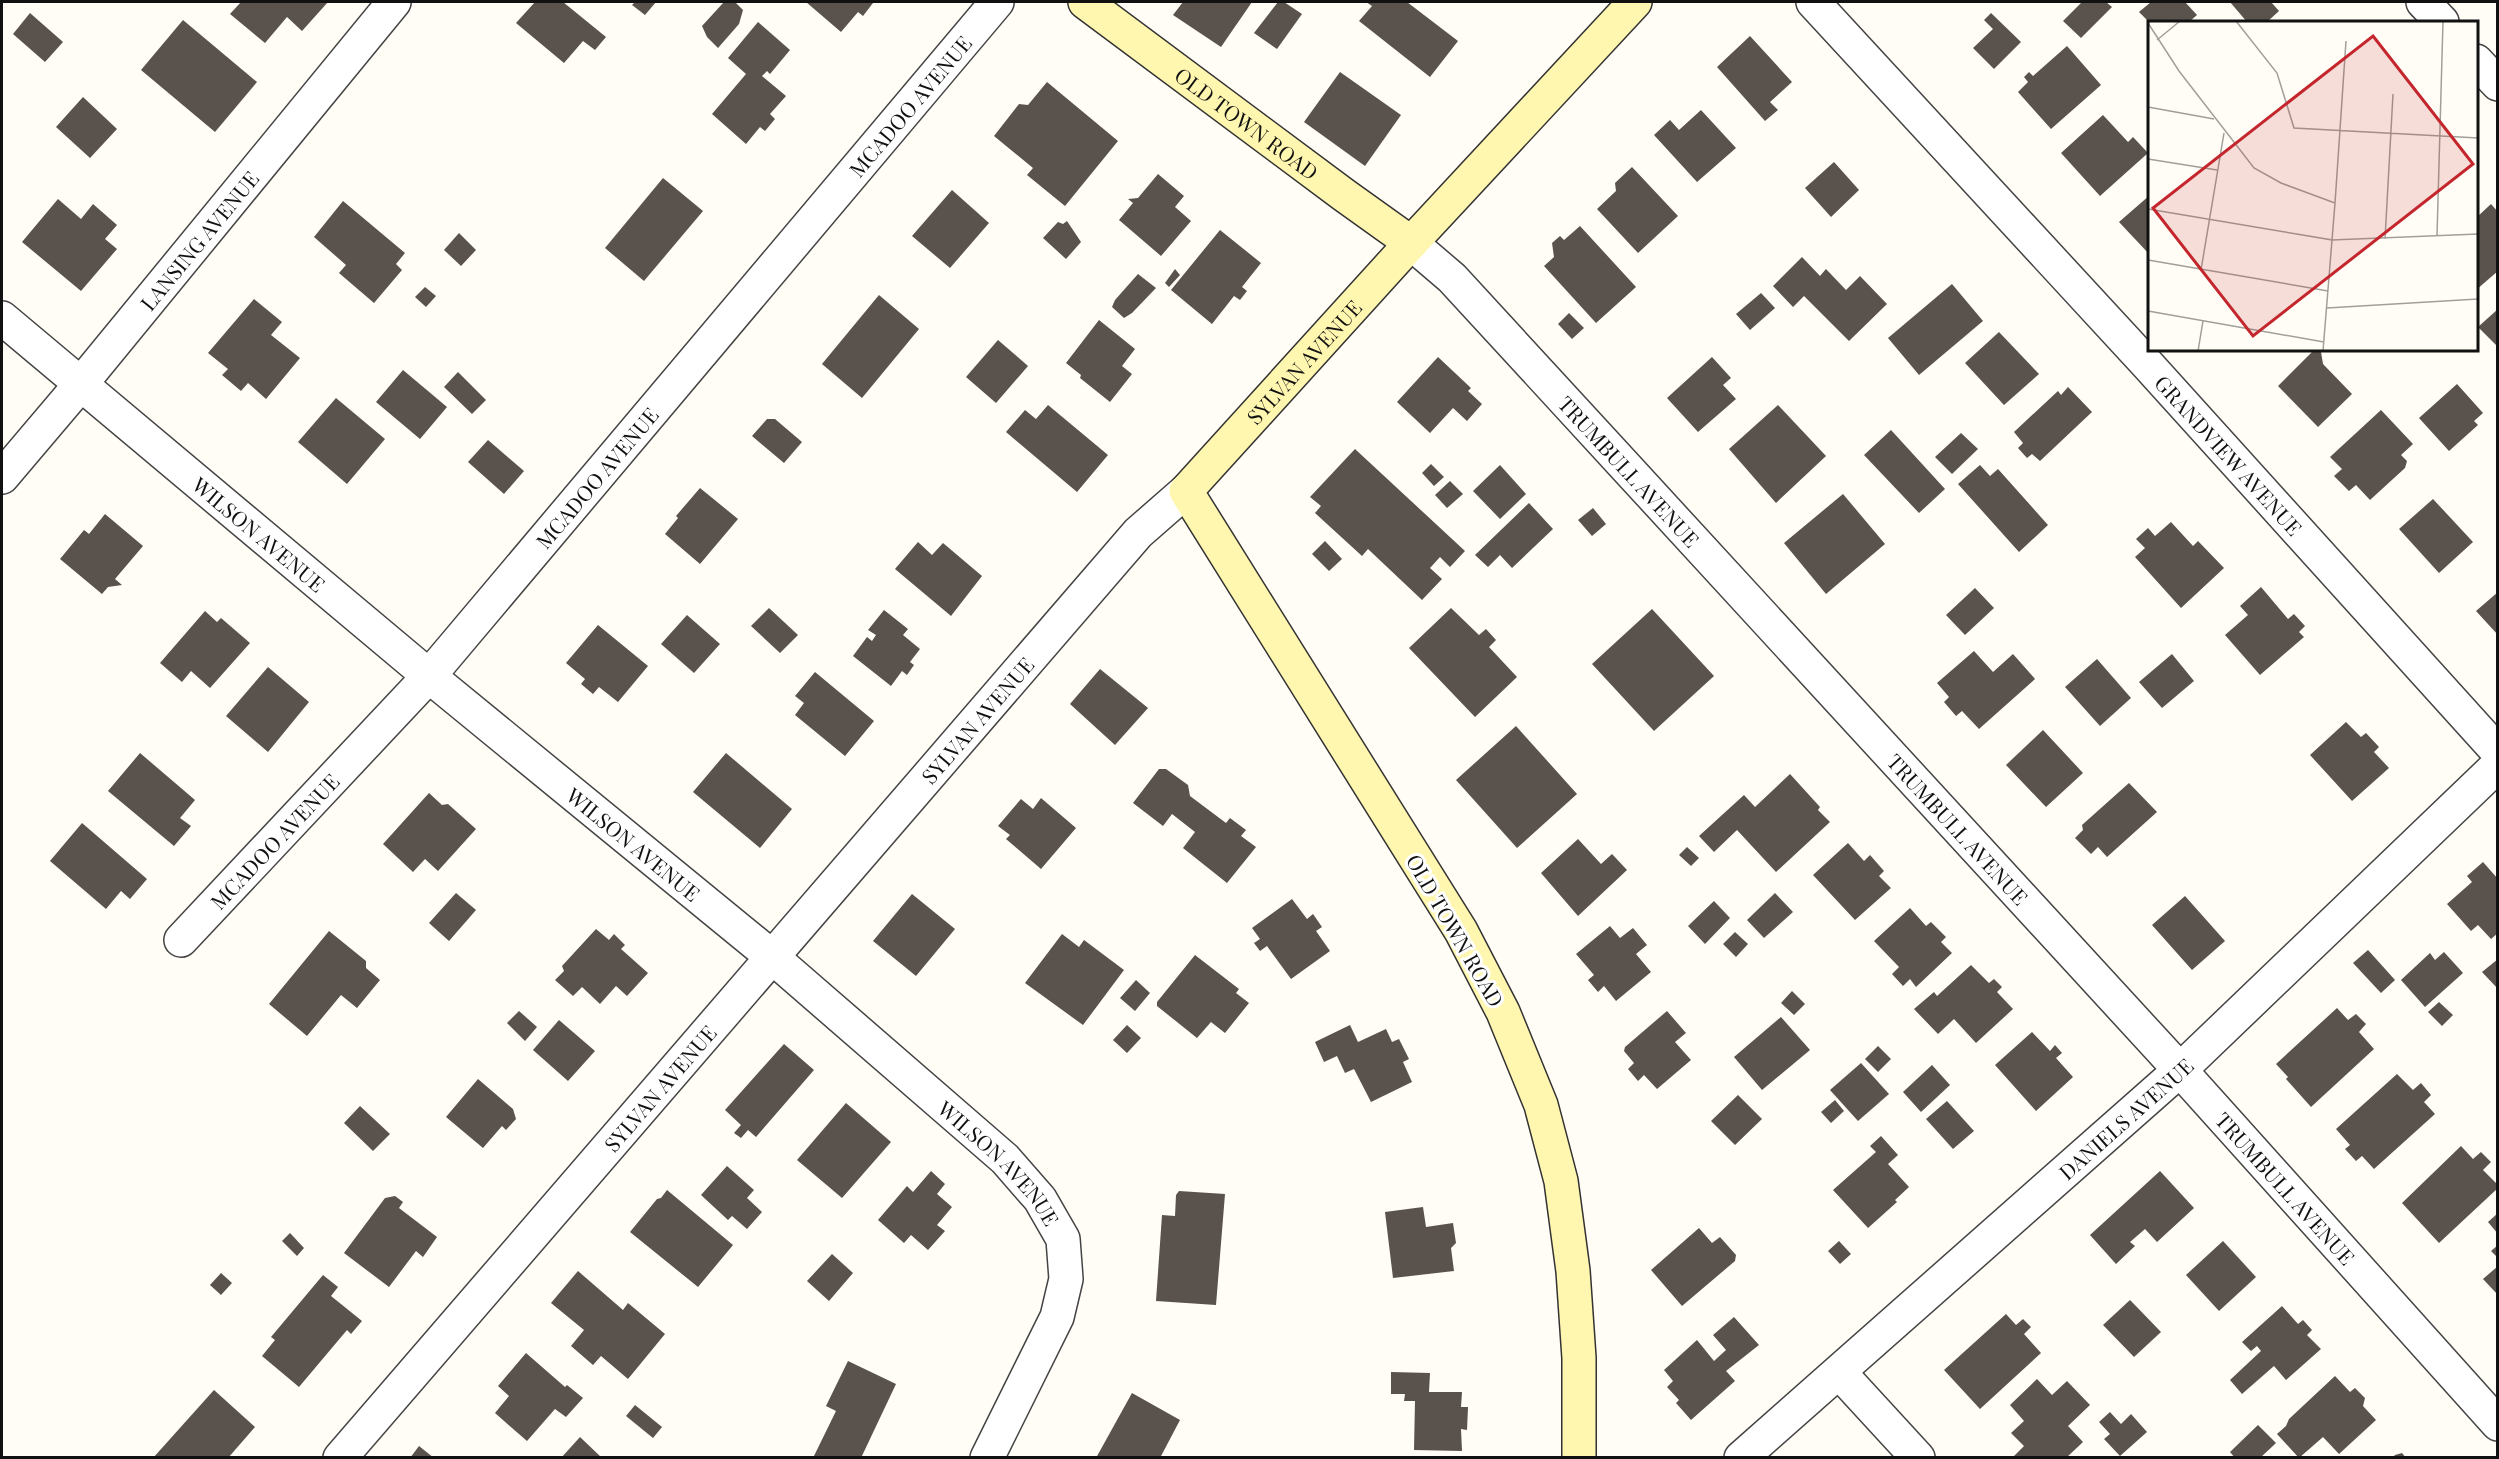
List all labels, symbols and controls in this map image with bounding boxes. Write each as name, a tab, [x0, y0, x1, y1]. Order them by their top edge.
inset map	[2148, 21, 2478, 351]
street label: MCADOO AVENUE	[842, 29, 977, 182]
street label: OLD TOWN ROAD	[1170, 60, 1324, 185]
street label: LANSING AVENUE	[133, 164, 264, 316]
street label: SYLVAN AVENUE	[1240, 293, 1367, 430]
street label: GRANDVIEW AVENUE	[2149, 369, 2309, 541]
street label: TRUMBULL AVENUE	[1553, 389, 1706, 552]
street label: MCADOO AVENUE	[529, 401, 664, 554]
street label: WILSON AVENUE	[187, 470, 332, 598]
street label: SYLVAN AVENUE	[914, 651, 1039, 789]
street label: TRUMBULL AVENUE	[1882, 747, 2035, 910]
street label: MCADOO AVENUE	[204, 767, 345, 915]
street label: WILSON AVENUE	[560, 780, 706, 907]
street label: OLD TOWN ROAD	[1401, 849, 1511, 1011]
street label: SYLVAN AVENUE	[597, 1019, 722, 1157]
street label: DANIELS AVENUE	[2052, 1051, 2199, 1185]
street label: WILSON AVENUE	[932, 1093, 1066, 1230]
street label: TRUMBULL AVENUE	[2210, 1106, 2362, 1270]

